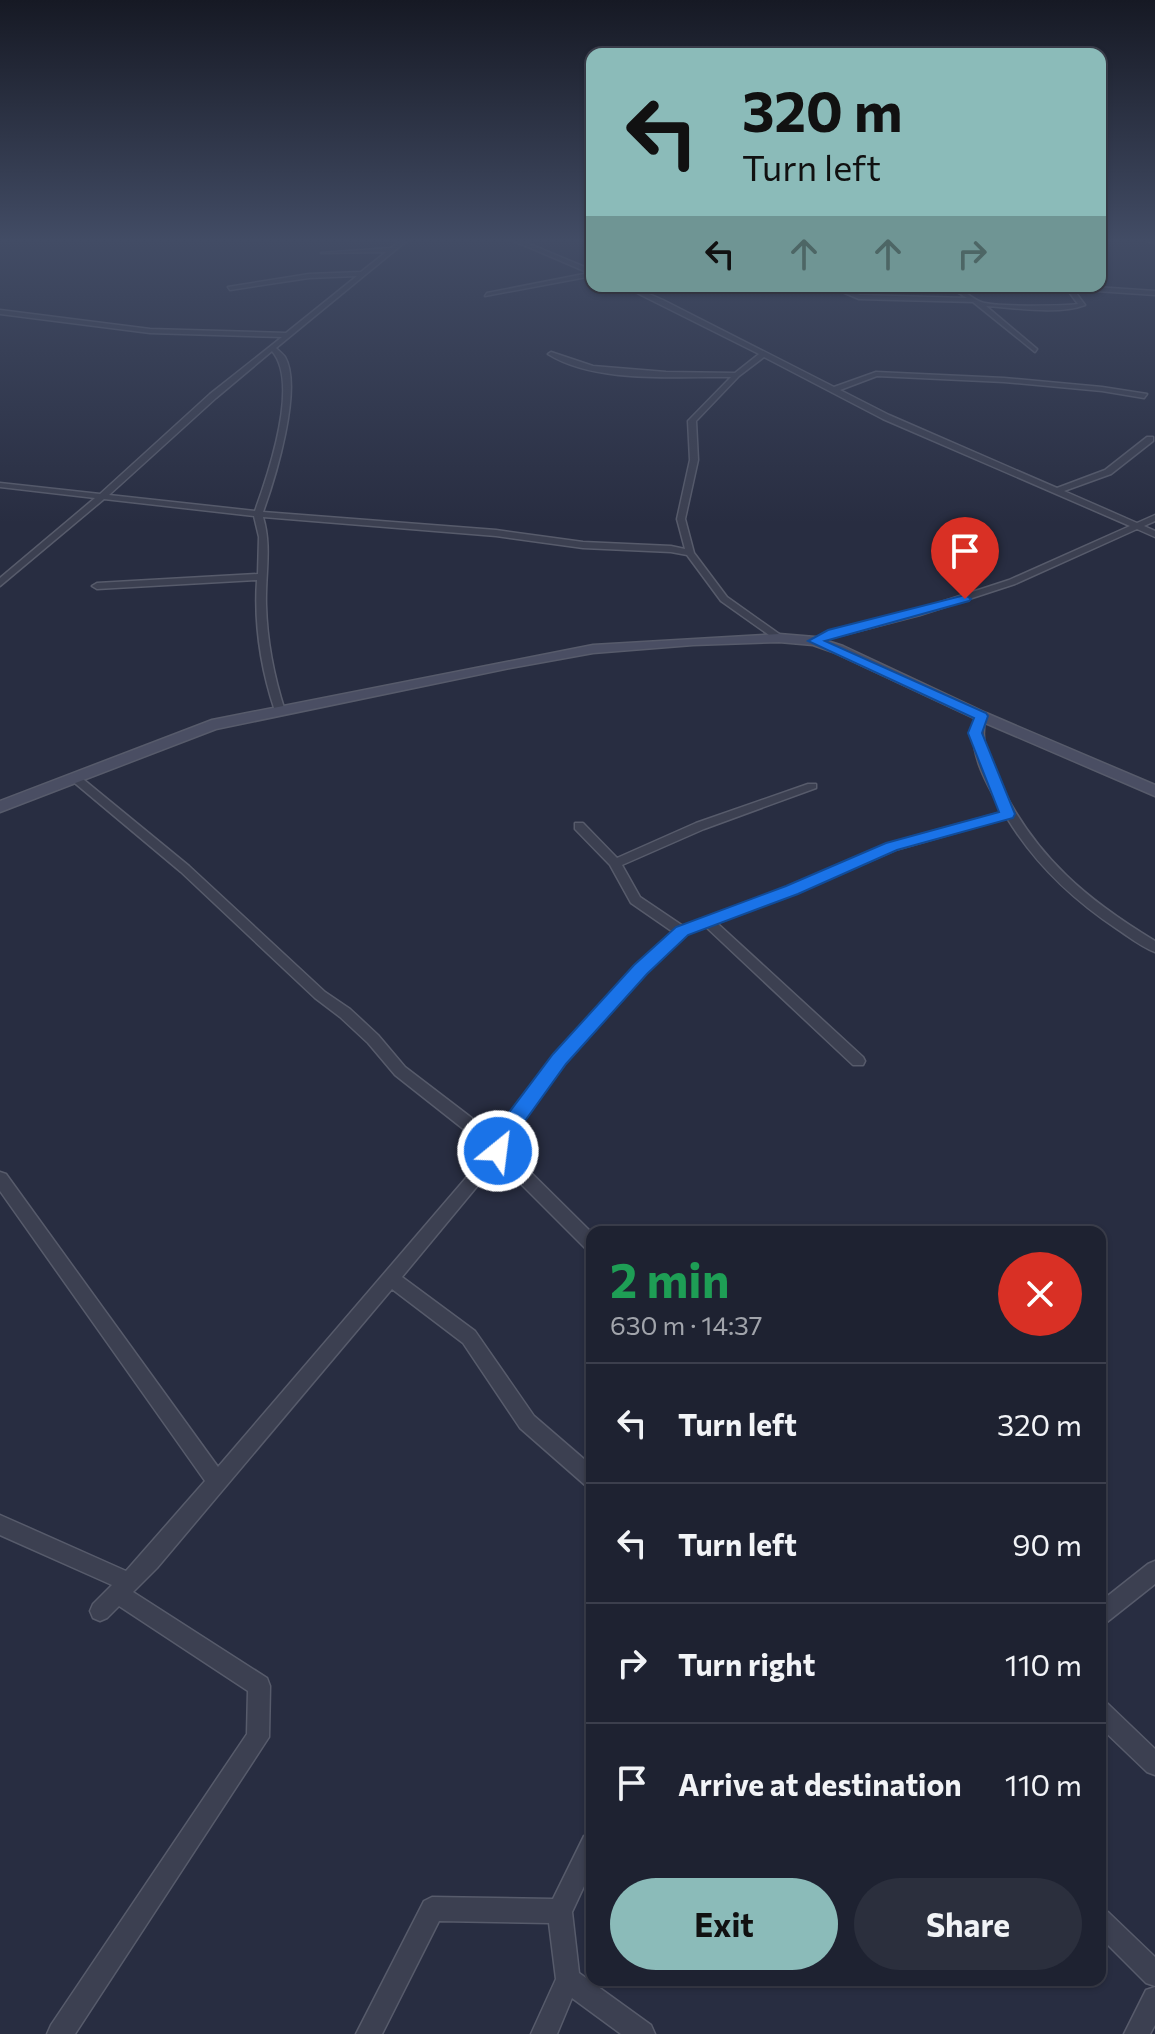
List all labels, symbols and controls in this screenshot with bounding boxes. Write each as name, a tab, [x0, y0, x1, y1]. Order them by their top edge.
text: 320 m	[742, 75, 903, 144]
icon: left	[610, 80, 714, 184]
text: Turn left	[742, 144, 881, 188]
icon: left	[698, 232, 742, 276]
icon: ahead	[782, 232, 826, 276]
icon: ahead	[866, 232, 910, 276]
icon: right	[950, 232, 994, 276]
pin	[931, 517, 999, 599]
icon: arrive	[943, 529, 987, 573]
position arrow	[456, 1109, 540, 1193]
text: 2 min	[610, 1249, 730, 1308]
button: close	[998, 1252, 1082, 1336]
text: 630 m · 14:37	[610, 1309, 763, 1340]
icon: left	[610, 1401, 654, 1445]
text: Turn left	[678, 1405, 797, 1442]
text: 320 m	[997, 1405, 1082, 1442]
icon: left	[610, 1521, 654, 1565]
text: Turn left	[678, 1525, 797, 1562]
text: 90 m	[1012, 1525, 1082, 1562]
icon: right	[610, 1641, 654, 1685]
text: Turn right	[678, 1645, 815, 1682]
text: 110 m	[1005, 1645, 1082, 1682]
icon: arrive	[610, 1761, 654, 1805]
text: Arrive at destination	[678, 1765, 962, 1802]
text: 110 m	[1005, 1765, 1082, 1802]
button: Exit	[610, 1878, 838, 1970]
button: Share	[854, 1878, 1082, 1970]

